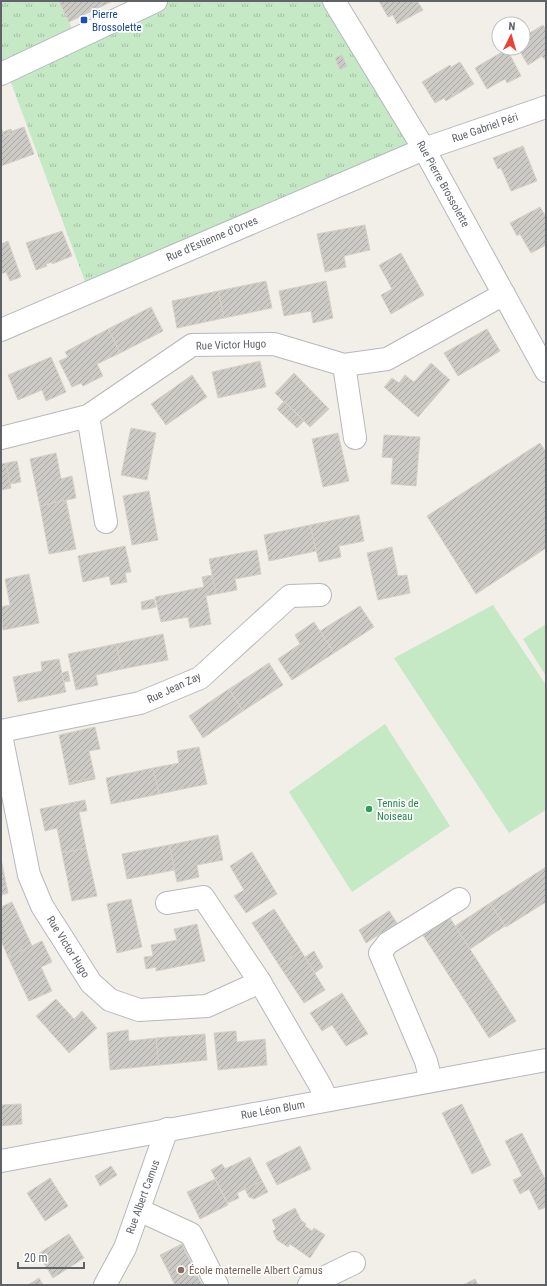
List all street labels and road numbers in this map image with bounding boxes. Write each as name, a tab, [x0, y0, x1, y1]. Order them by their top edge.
street label: Rue Gabriel Péri	[450, 111, 520, 145]
street label: Rue Pierre Brossolette	[414, 139, 472, 229]
street label: Rue d'Estienne d'Orves	[164, 214, 260, 264]
street label: Rue Victor Hugo	[196, 337, 267, 353]
street label: Rue Jean Zay	[145, 670, 203, 706]
street label: Rue Victor Hugo	[44, 914, 92, 981]
street label: Rue Léon Blum	[240, 1098, 306, 1122]
street label: Rue Albert Camus	[124, 1158, 162, 1236]

